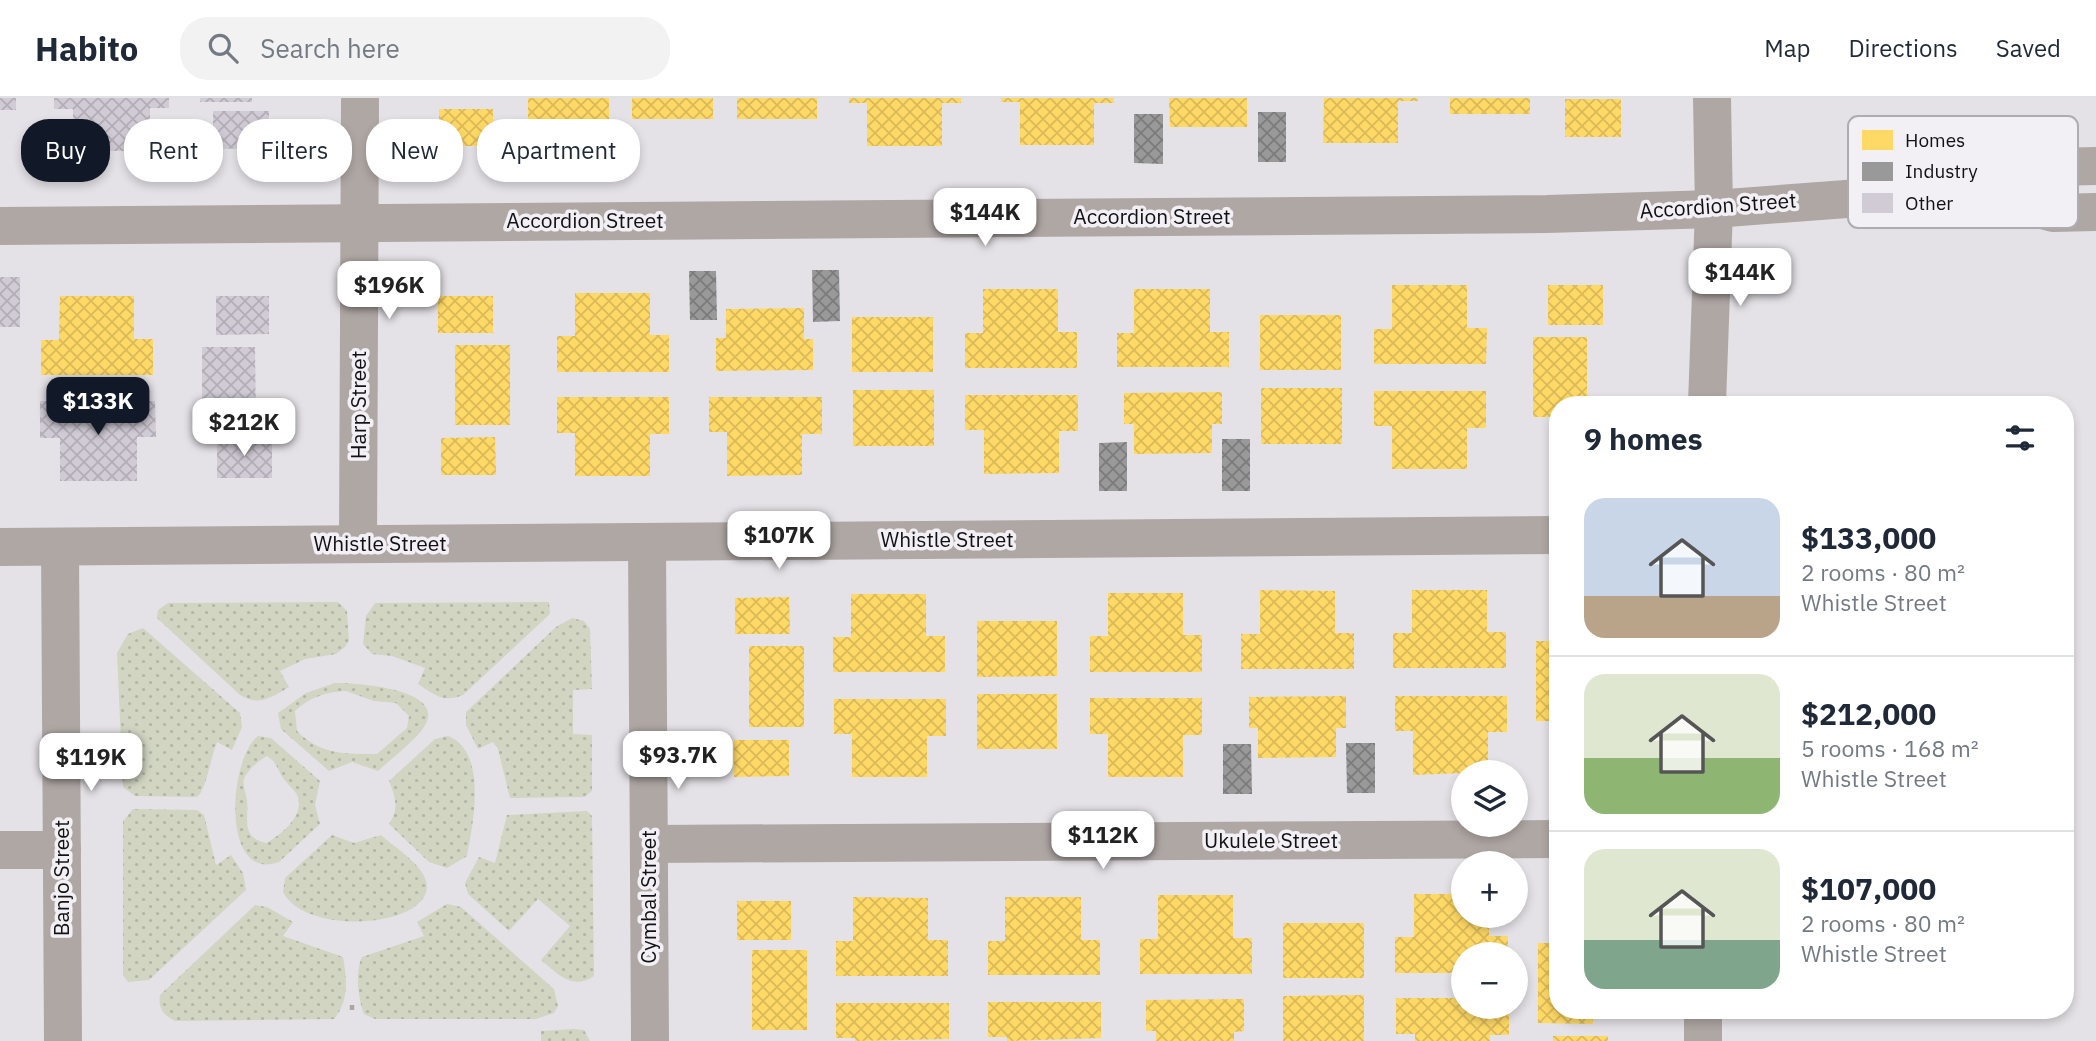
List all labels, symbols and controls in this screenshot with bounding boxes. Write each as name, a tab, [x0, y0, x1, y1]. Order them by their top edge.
search box	[180, 17, 670, 80]
text: Habito	[35, 27, 138, 70]
icon: search	[204, 29, 242, 67]
text: Search here	[260, 31, 400, 65]
text: Map	[1764, 32, 1810, 64]
text: Directions	[1848, 32, 1958, 64]
text: Saved	[1996, 32, 2061, 64]
legend	[1848, 116, 2078, 228]
chip: Buy	[21, 119, 110, 182]
chip: Rent	[124, 119, 223, 182]
chip: Filters	[237, 119, 352, 182]
chip: New	[366, 119, 463, 182]
chip: Apartment	[477, 119, 640, 182]
text: Homes	[1905, 128, 1965, 152]
text: Industry	[1905, 159, 1978, 183]
street label: Accordion Street	[1638, 186, 1797, 224]
pin: $144K	[936, 188, 1034, 248]
text: Other	[1905, 191, 1953, 215]
text: $144K	[949, 196, 1021, 226]
street label: Accordion Street	[1073, 202, 1231, 230]
street label: Accordion Street	[506, 206, 664, 234]
pin: $144K	[1691, 248, 1789, 308]
text: $144K	[1704, 256, 1776, 286]
pin: $196K	[340, 262, 438, 321]
text: $196K	[353, 269, 425, 299]
street label: Harp Street	[344, 351, 372, 459]
pin: $133K	[49, 378, 147, 437]
text: $133K	[62, 385, 134, 415]
pin: $212K	[195, 398, 293, 458]
text: $212K	[208, 406, 280, 436]
text: 9 homes	[1584, 419, 1703, 458]
icon: filters	[2001, 419, 2039, 457]
pin: $107K	[730, 512, 828, 571]
text: $133,000	[1801, 518, 1936, 557]
text: $107K	[743, 519, 815, 549]
street label: Whistle Street	[880, 525, 1014, 553]
icon: home	[1640, 526, 1724, 610]
street label: Whistle Street	[313, 529, 447, 557]
text: 2 rooms · 80 m²	[1801, 557, 1965, 587]
text: Whistle Street	[1801, 587, 1947, 617]
text: $212,000	[1801, 694, 1936, 733]
icon: home	[1640, 702, 1724, 786]
pin: $93.7K	[621, 732, 735, 791]
text: 5 rooms · 168 m²	[1801, 733, 1979, 763]
pin: $119K	[42, 734, 140, 793]
text: $93.7K	[639, 739, 717, 769]
text: $119K	[55, 741, 127, 771]
map controls	[1451, 760, 1528, 1019]
button: layers	[1451, 760, 1528, 837]
text: Whistle Street	[1801, 763, 1947, 793]
pin: $112K	[1054, 812, 1152, 871]
text: $112K	[1067, 819, 1139, 849]
street label: Banjo Street	[47, 820, 75, 936]
street label: Ukulele Street	[1204, 826, 1338, 854]
street label: Cymbal Street	[634, 830, 662, 964]
button: +	[1451, 851, 1528, 928]
text: $107,000	[1801, 869, 1936, 908]
icon: home	[1640, 877, 1724, 961]
text: 2 rooms · 80 m²	[1801, 908, 1965, 938]
text: Whistle Street	[1801, 938, 1947, 968]
button: −	[1451, 942, 1528, 1019]

